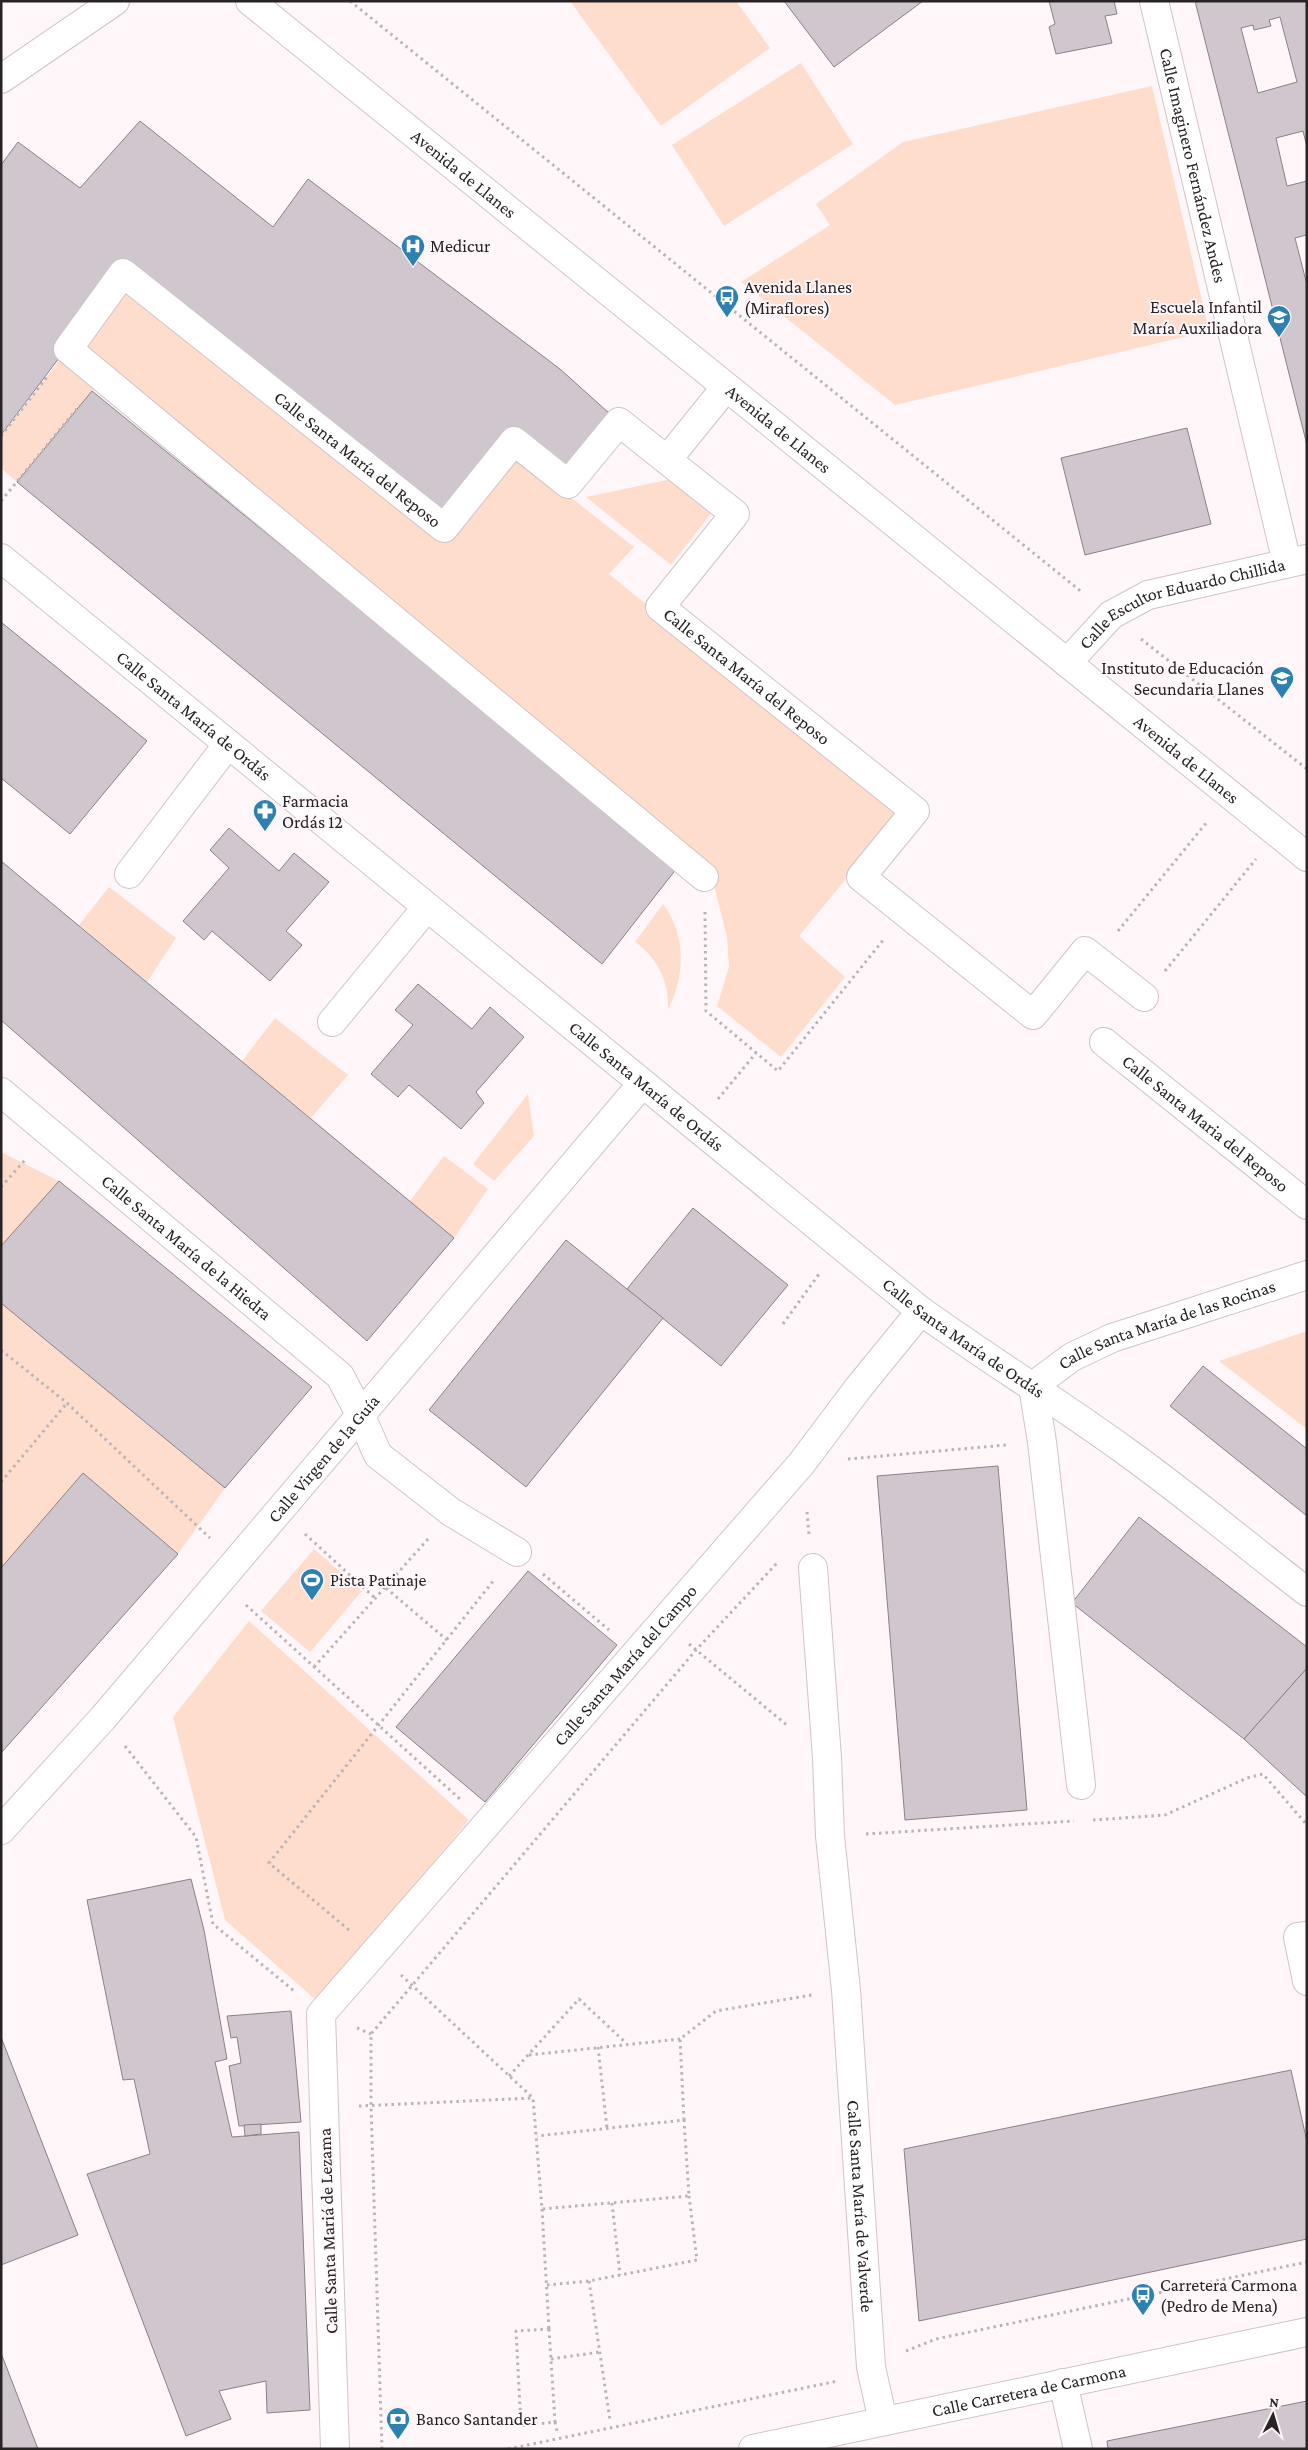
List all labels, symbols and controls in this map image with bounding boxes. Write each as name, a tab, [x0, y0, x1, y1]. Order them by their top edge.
street label: Calle Imaginero Fernández Andes	[1155, 46, 1230, 285]
street label: Avenida de Llanes	[407, 126, 520, 222]
hospital icon: Medicur	[400, 233, 426, 267]
place label: Medicur	[430, 236, 491, 256]
place label: Avenida Llanes (Miraflores)	[744, 277, 852, 319]
bus stop icon: Avenida Llanes (Miraflores)	[714, 284, 740, 318]
place label: Escuela Infantil María Auxiliadora	[1133, 297, 1262, 338]
school or university icon: Escuela Infantil María Auxiliadora	[1266, 304, 1292, 338]
street label: Avenida de Llanes	[722, 381, 835, 477]
street label: Calle Santa María del Reposo	[270, 387, 445, 532]
street label: Calle Escultor Eduardo Chillida	[1075, 554, 1287, 653]
street label: Calle Santa María del Reposo	[660, 604, 834, 749]
street label: Calle Santa María de Ordás	[112, 647, 275, 785]
place label: Instituto de Educación Secundaria Llanes	[1101, 658, 1264, 699]
school or university icon: Instituto de Educación Secundaria Llanes	[1269, 665, 1295, 699]
street label: Avenida de Llanes	[1130, 711, 1243, 808]
place label: Farmacia Ordás 12	[282, 791, 349, 832]
pharmacy icon: Farmacia Ordás 12	[252, 798, 278, 832]
street label: Calle Santa María de Ordás	[565, 1017, 728, 1155]
street label: Calle Santa Maria del Reposo	[1118, 1051, 1293, 1196]
street label: Calle Santa María de la Hiedra	[98, 1171, 275, 1324]
street label: Calle Santa María de Ordás	[879, 1274, 1048, 1402]
street label: Calle Santa María de las Rocinas	[1054, 1276, 1278, 1374]
street label: Calle Virgen de la Guía	[264, 1391, 383, 1526]
sports icon: Pista Patinaje	[299, 1567, 325, 1601]
place label: Pista Patinaje	[330, 1570, 427, 1591]
street label: Calle Santa María del Campo	[550, 1581, 701, 1750]
street label: Calle Santa María de Valverde	[843, 2099, 877, 2313]
street label: Calle Santa Mariá de Lezama	[314, 2128, 342, 2334]
place label: Carretera Carmona (Pedro de Mena)	[1160, 2275, 1297, 2317]
bus stop icon: Carretera Carmona (Pedro de Mena)	[1130, 2282, 1156, 2316]
street label: Calle Carretera de Carmona	[930, 2361, 1128, 2421]
north arrow	[1248, 2390, 1298, 2440]
text: N	[1269, 2394, 1280, 2410]
bank icon: Banco Santander	[385, 2406, 411, 2440]
place label: Banco Santander	[416, 2409, 538, 2429]

